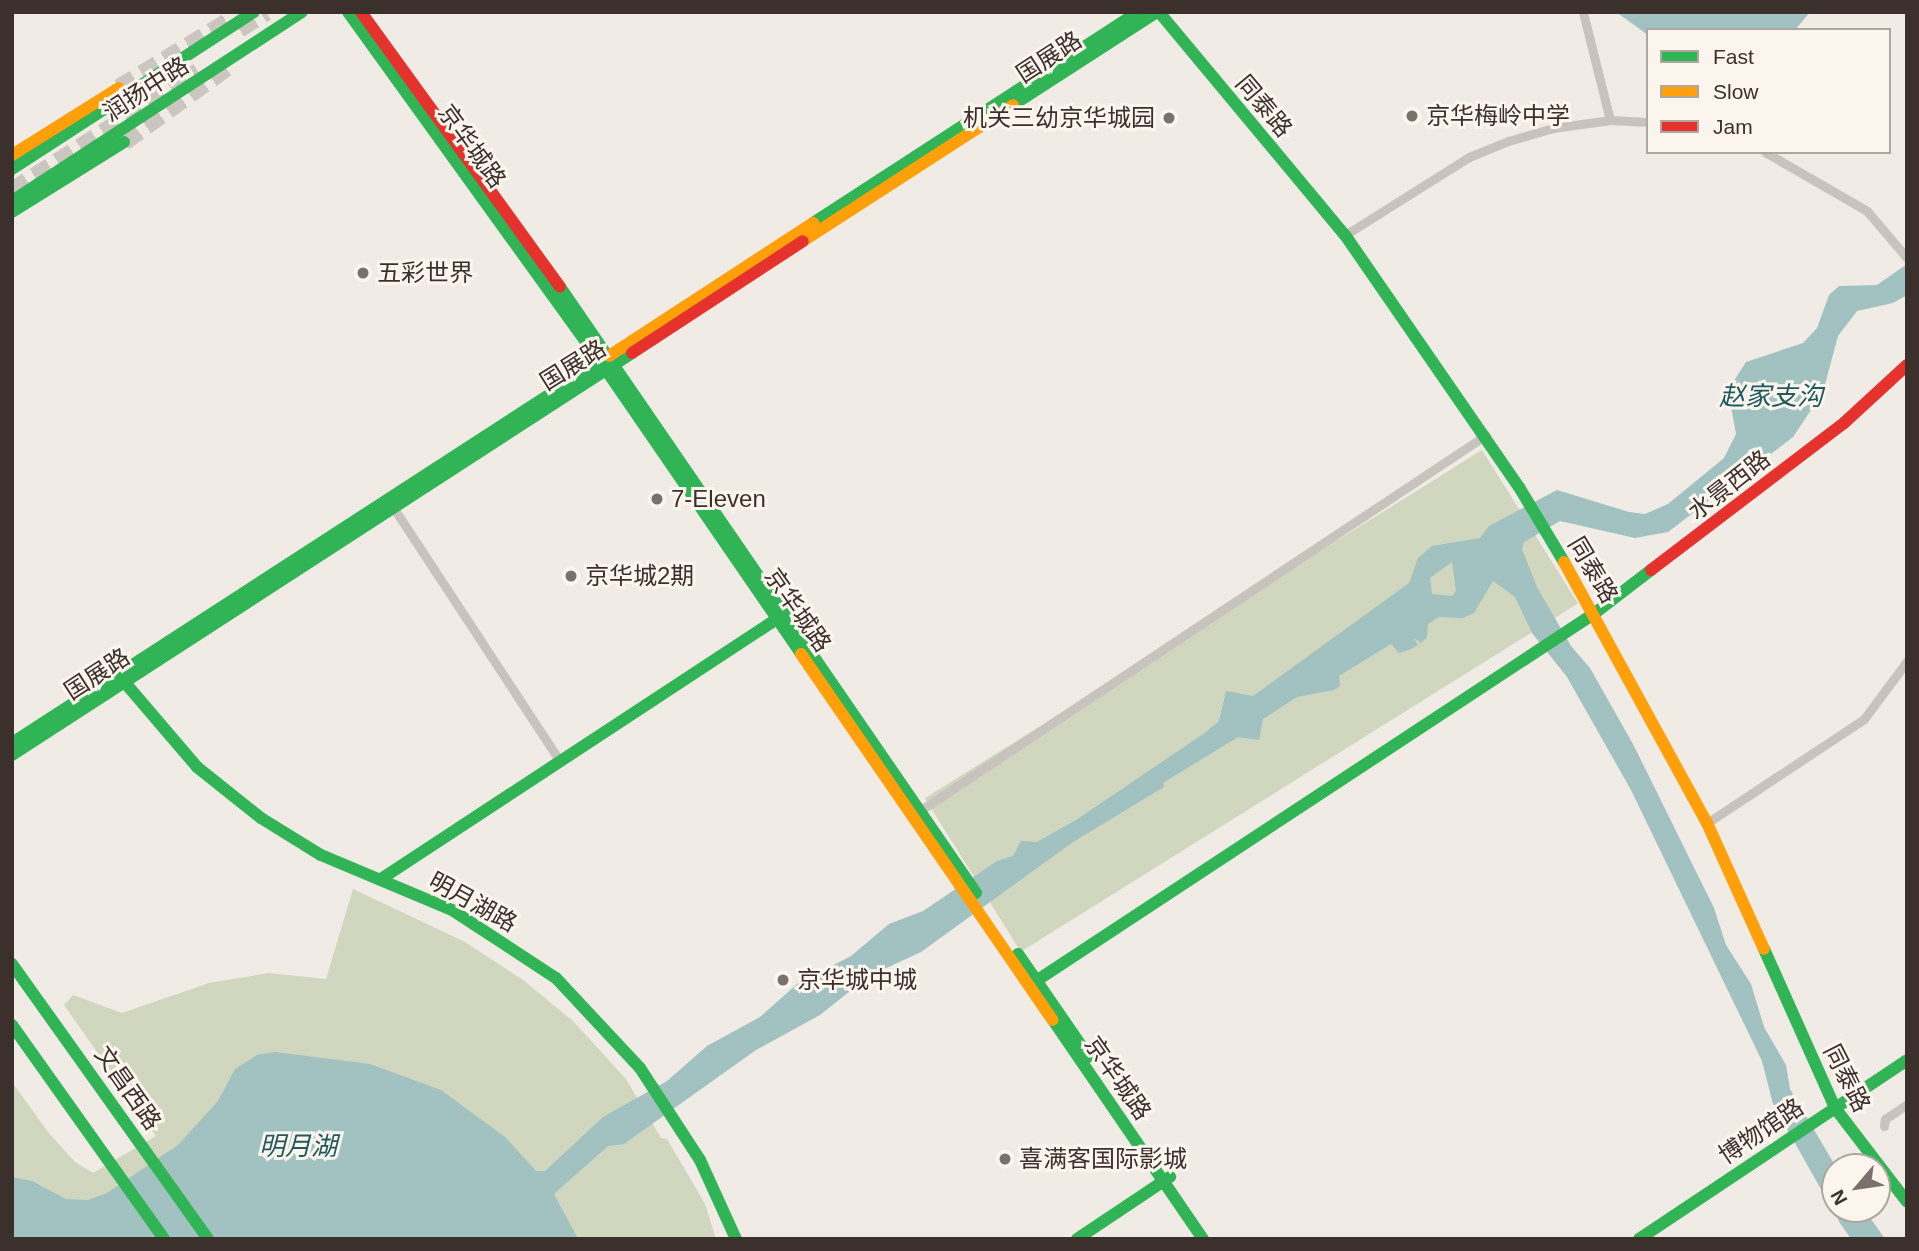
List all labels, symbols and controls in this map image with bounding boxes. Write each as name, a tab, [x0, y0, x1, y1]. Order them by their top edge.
street label: 国展路	[1011, 25, 1087, 89]
legend	[1646, 28, 1891, 154]
text: Fast	[1713, 45, 1754, 68]
street label: 润扬中路	[98, 51, 194, 127]
street label: 同泰路	[1230, 69, 1298, 143]
text: Slow	[1713, 80, 1759, 103]
street label: 京华城路	[432, 99, 512, 193]
place label: 京华梅岭中学	[1426, 102, 1570, 130]
place label: 机关三幼京华城园	[963, 104, 1155, 132]
marker: 京华梅岭中学	[1404, 108, 1420, 124]
marker: 机关三幼京华城园	[1161, 110, 1177, 126]
text: Jam	[1713, 115, 1753, 138]
place label: 五彩世界	[377, 259, 473, 287]
marker: 五彩世界	[355, 265, 371, 281]
street label: 国展路	[535, 334, 611, 396]
water label: 赵家支沟	[1719, 381, 1823, 413]
street label: 水景西路	[1682, 444, 1776, 526]
place label: 7-Eleven	[671, 485, 766, 513]
marker: 7-Eleven	[649, 491, 665, 507]
street label: 同泰路	[1562, 532, 1624, 608]
place label: 京华城2期	[585, 562, 694, 590]
street label: 京华城路	[759, 562, 837, 658]
marker: 京华城2期	[563, 568, 579, 584]
street label: 国展路	[59, 642, 135, 706]
street label: 明月湖路	[424, 866, 522, 938]
place label: 京华城中城	[797, 966, 917, 994]
marker: 京华城中城	[775, 972, 791, 988]
street label: 京华城路	[1079, 1030, 1157, 1126]
street label: 同泰路	[1818, 1039, 1876, 1117]
street label: 文昌西路	[89, 1040, 167, 1136]
street label: 博物馆路	[1713, 1092, 1809, 1170]
water label: 明月湖	[259, 1131, 337, 1163]
place label: 喜满客国际影城	[1019, 1145, 1187, 1173]
marker: 喜满客国际影城	[997, 1151, 1013, 1167]
north arrow	[1821, 1153, 1891, 1223]
text: N	[1826, 1186, 1851, 1209]

